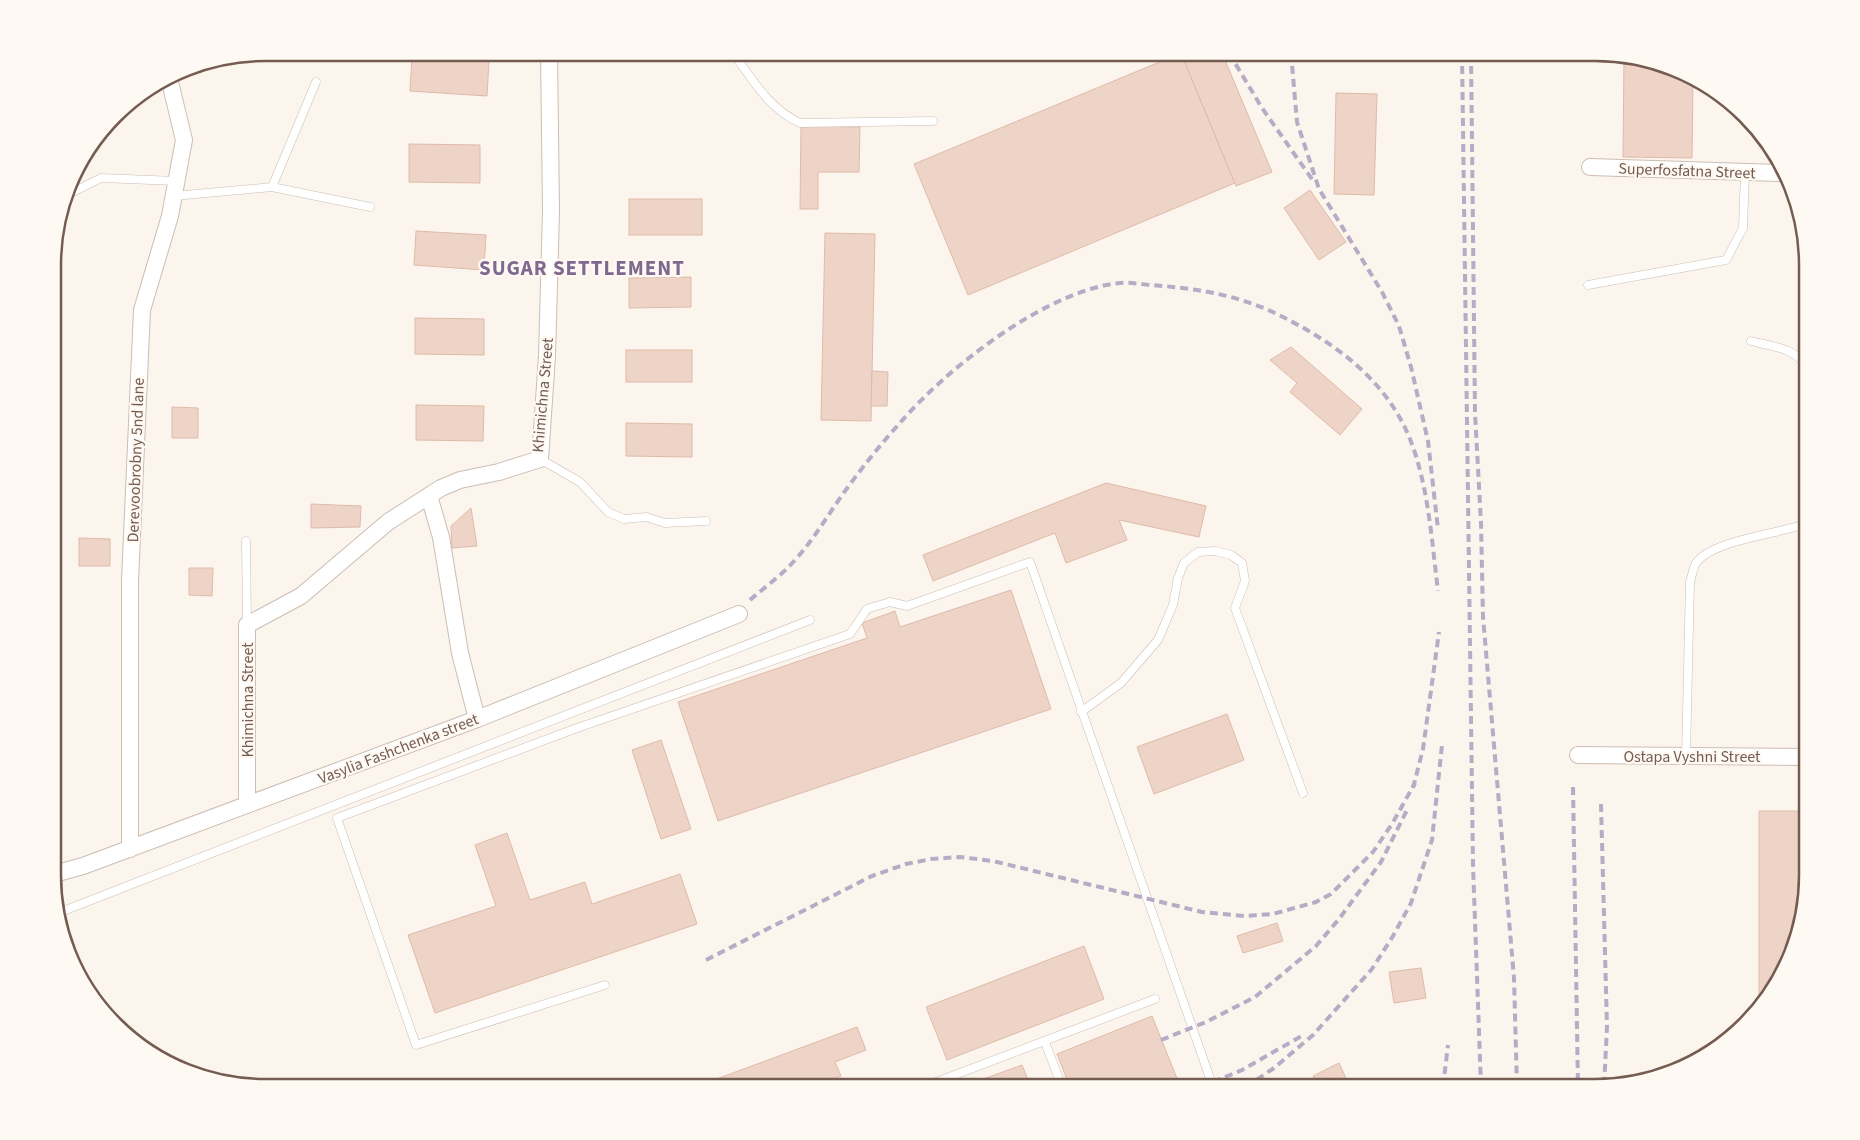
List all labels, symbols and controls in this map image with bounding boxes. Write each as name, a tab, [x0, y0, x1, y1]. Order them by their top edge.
street label: Superfosfatna Street	[1618, 158, 1756, 184]
district label: SUGAR SETTLEMENT	[479, 253, 685, 283]
street label: Khimichna Street	[527, 336, 559, 453]
street label: Derevoobrobny 5nd lane	[122, 377, 150, 543]
street label: Khimichna Street	[237, 642, 259, 758]
street label: Vasylia Fashchenka street	[315, 708, 482, 790]
street label: Ostapa Vyshni Street	[1623, 746, 1761, 768]

